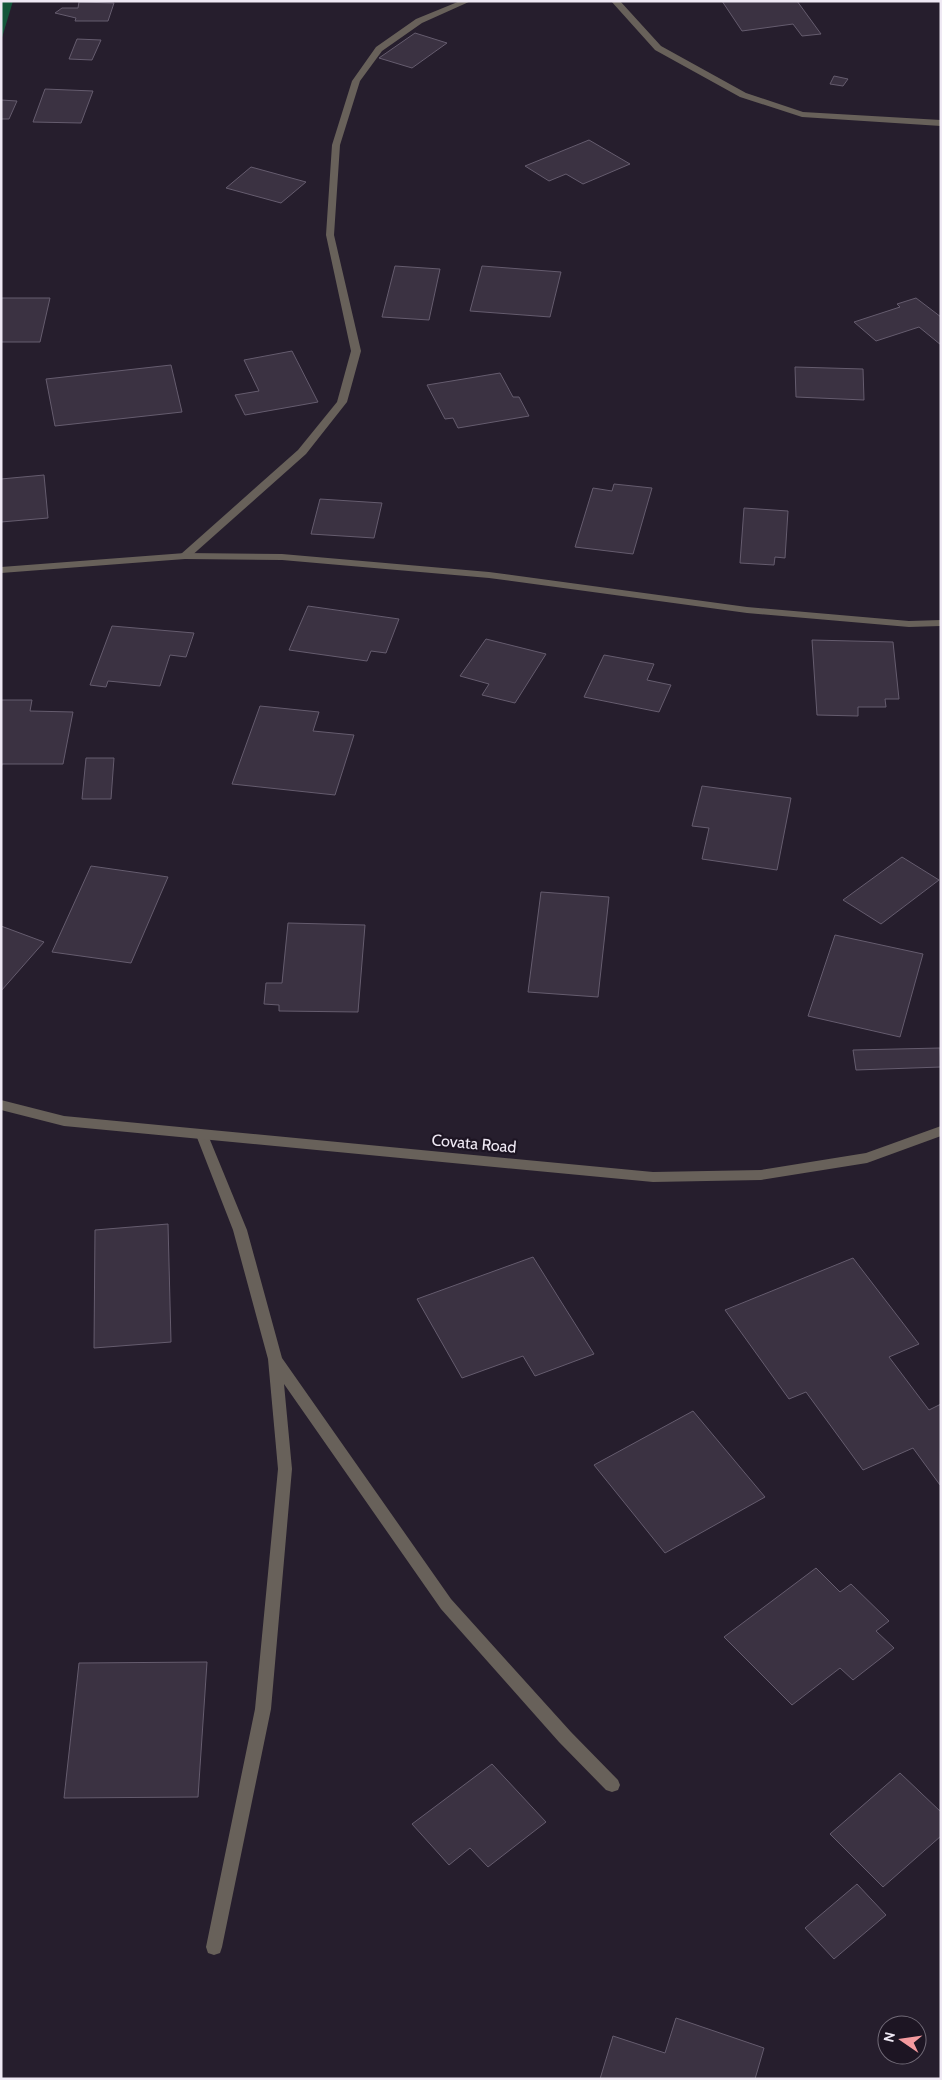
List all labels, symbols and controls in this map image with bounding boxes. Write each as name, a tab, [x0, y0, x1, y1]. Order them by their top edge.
street label: Covata Road	[431, 1130, 517, 1157]
north arrow	[877, 2015, 927, 2065]
text: N	[879, 2030, 899, 2044]

